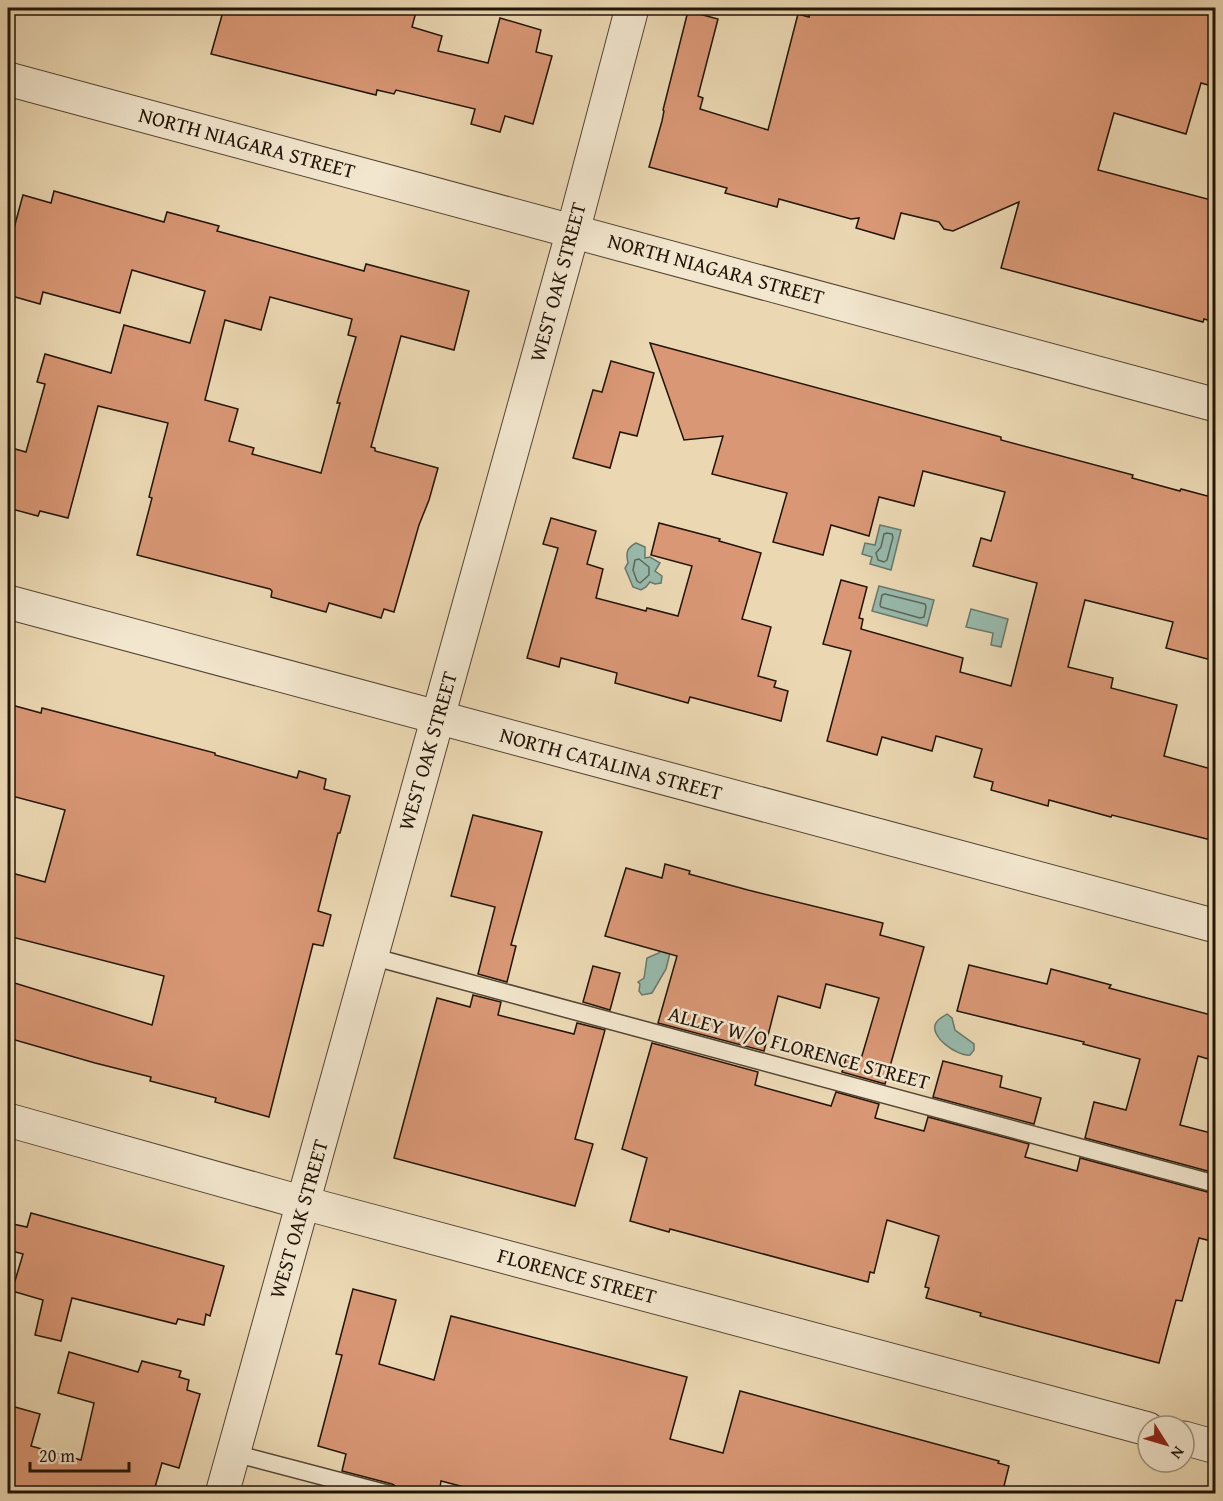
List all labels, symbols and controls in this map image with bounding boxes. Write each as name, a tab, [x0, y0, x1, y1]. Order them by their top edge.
street label: NORTH NIAGARA STREET	[136, 99, 359, 186]
street label: WEST OAK STREET	[521, 198, 594, 365]
street label: NORTH NIAGARA STREET	[605, 225, 828, 312]
street label: WEST OAK STREET	[390, 667, 465, 834]
street label: NORTH CATALINA STREET	[496, 719, 726, 808]
street label: ALLEY W/O FLORENCE STREET	[665, 998, 934, 1097]
street label: WEST OAK STREET	[261, 1135, 336, 1302]
street label: FLORENCE STREET	[494, 1239, 660, 1312]
north arrow	[1136, 1414, 1196, 1474]
scale bar	[30, 1435, 129, 1473]
text: 20 m	[39, 1442, 75, 1469]
text: N	[1165, 1442, 1191, 1465]

